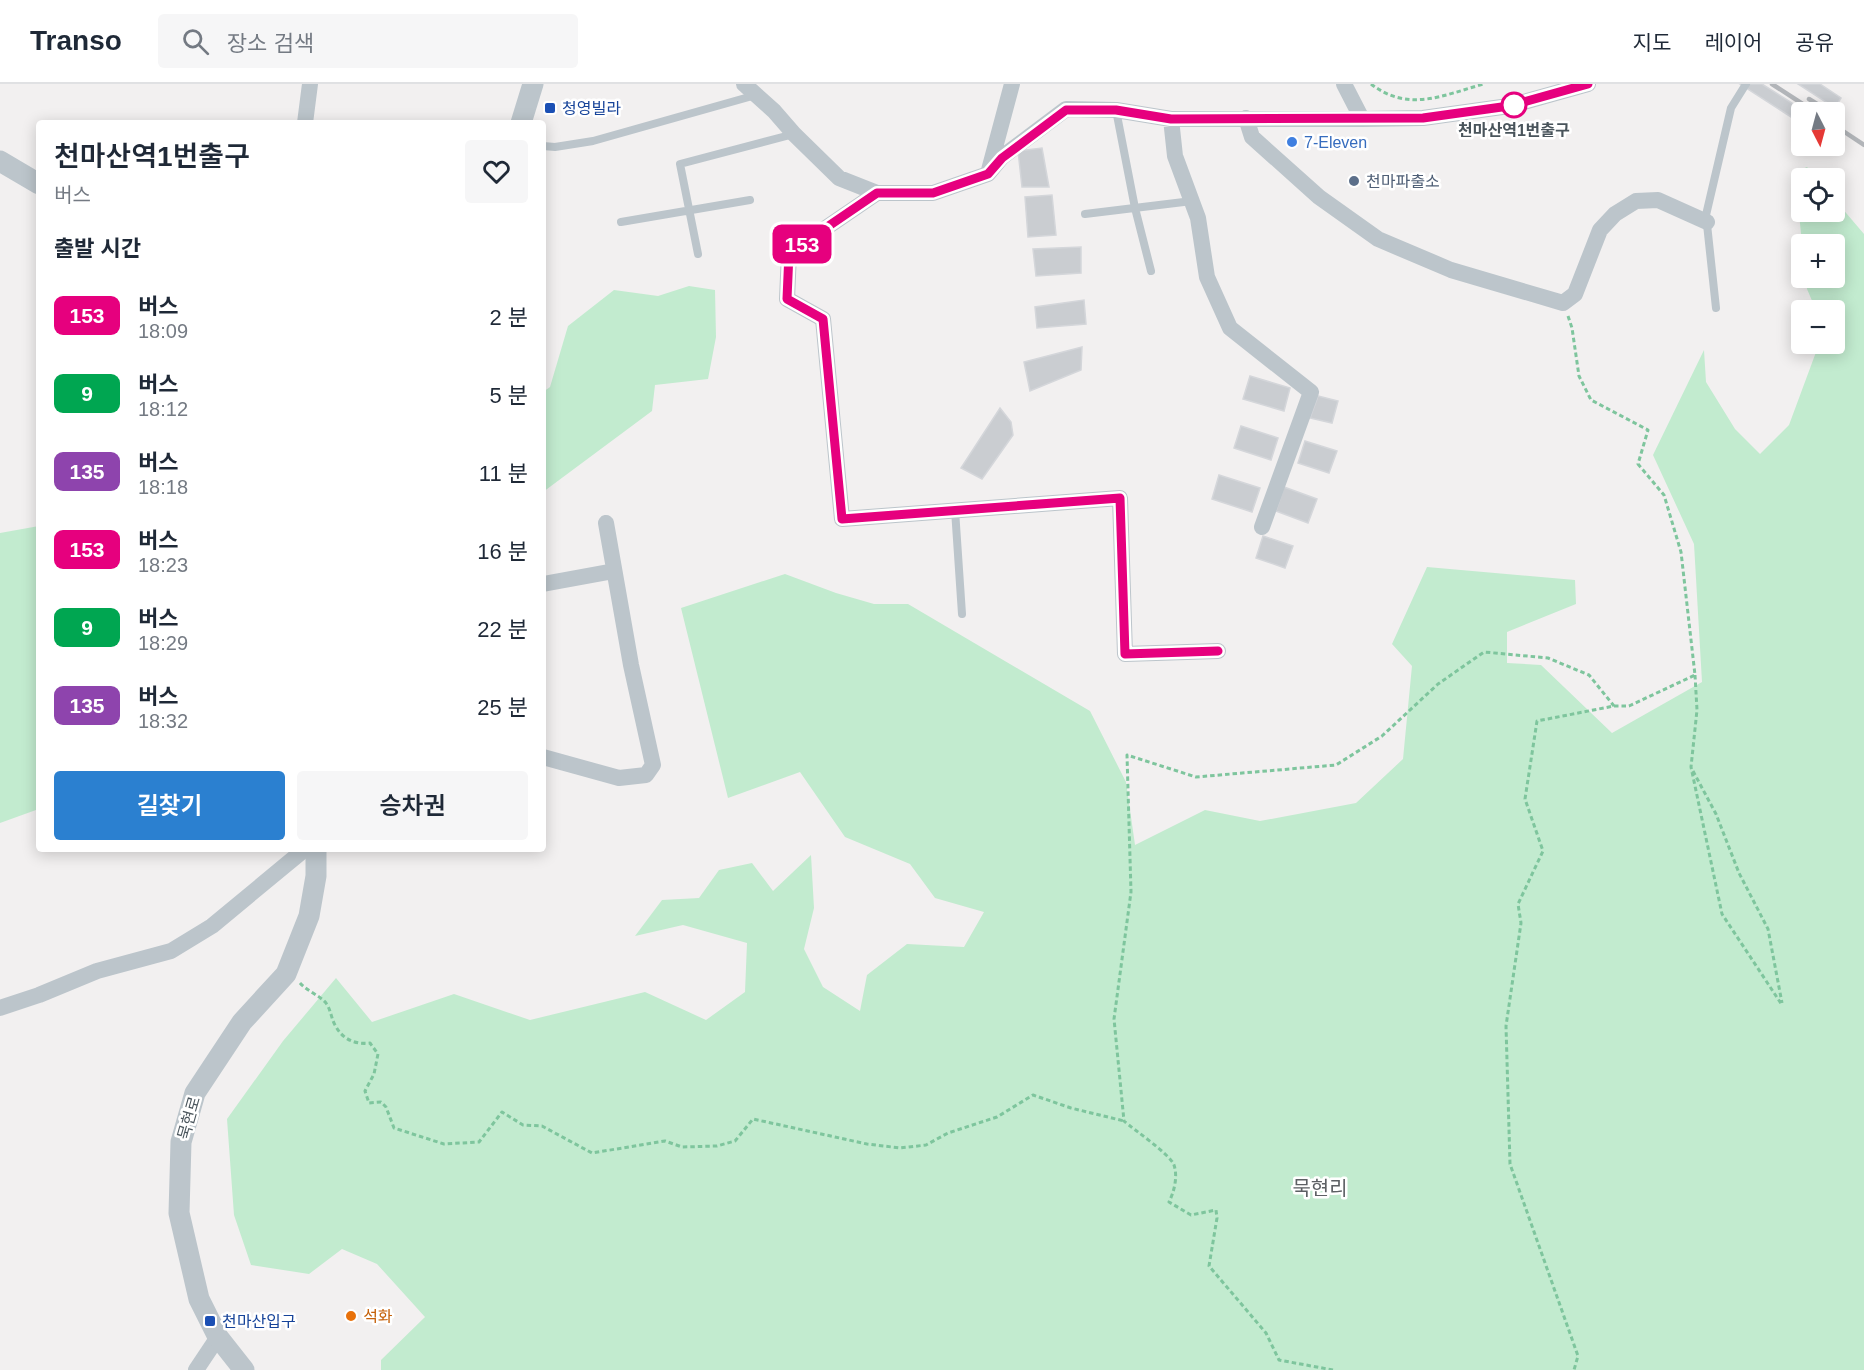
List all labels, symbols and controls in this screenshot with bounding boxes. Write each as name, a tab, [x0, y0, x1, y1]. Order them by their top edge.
search box	[158, 14, 578, 68]
text: Transo	[30, 25, 122, 56]
icon: search	[179, 25, 212, 58]
text: 장소 검색	[227, 31, 314, 56]
text: 지도	[1633, 31, 1671, 54]
text: 레이어	[1704, 31, 1762, 54]
text: 공유	[1795, 31, 1834, 54]
marker: 천마산역1번출구	[1501, 92, 1527, 118]
place label: 청영빌라	[562, 100, 621, 117]
marker: 청영빌라	[543, 101, 557, 115]
north arrow	[1791, 102, 1845, 156]
map controls	[1791, 102, 1845, 354]
place label: 천마산역1번출구	[1458, 121, 1570, 139]
place label: 7-Eleven	[1304, 134, 1367, 151]
marker: 7-Eleven	[1285, 135, 1299, 149]
button: heart	[465, 140, 528, 203]
text: 천마산역1번출구	[54, 141, 250, 172]
button: locate	[1791, 168, 1845, 222]
place label: 천마파출소	[1366, 173, 1440, 190]
marker: 천마파출소	[1347, 174, 1361, 188]
text: 버스	[54, 184, 91, 206]
line badge: 153	[768, 224, 836, 264]
text: 153	[784, 233, 820, 256]
button: +	[1791, 234, 1845, 288]
text: 출발 시간	[54, 236, 141, 261]
text: 버스	[138, 294, 178, 319]
button: −	[1791, 300, 1845, 354]
text: 153	[69, 304, 105, 327]
text: 2 분	[489, 305, 528, 330]
text: 18:09	[138, 320, 188, 342]
text: 버스	[138, 372, 178, 397]
text: 9	[81, 382, 93, 405]
text: 5 분	[489, 383, 528, 408]
text: 18:12	[138, 398, 188, 420]
text: 버스	[138, 450, 178, 475]
text: 135	[69, 460, 105, 483]
text: 11 분	[479, 461, 528, 486]
text: 18:18	[138, 476, 188, 498]
text: 버스	[138, 528, 178, 553]
text: 153	[69, 538, 105, 561]
text: 16 분	[477, 539, 528, 564]
text: 18:23	[138, 554, 188, 576]
text: 버스	[138, 606, 178, 631]
text: 9	[81, 616, 93, 639]
text: 22 분	[477, 617, 528, 642]
text: 18:29	[138, 632, 188, 654]
text: 버스	[138, 684, 178, 709]
text: 135	[69, 694, 105, 717]
text: 25 분	[477, 695, 528, 720]
text: 18:32	[138, 710, 188, 732]
button: 길찾기	[54, 771, 285, 840]
button: 승차권	[297, 771, 528, 840]
street label: 묵현로	[175, 1094, 203, 1142]
district label: 묵현리	[1292, 1177, 1348, 1199]
place label: 석화	[363, 1308, 393, 1325]
marker: 석화	[344, 1309, 358, 1323]
place label: 천마산입구	[222, 1313, 296, 1330]
marker: 천마산입구	[203, 1314, 217, 1328]

